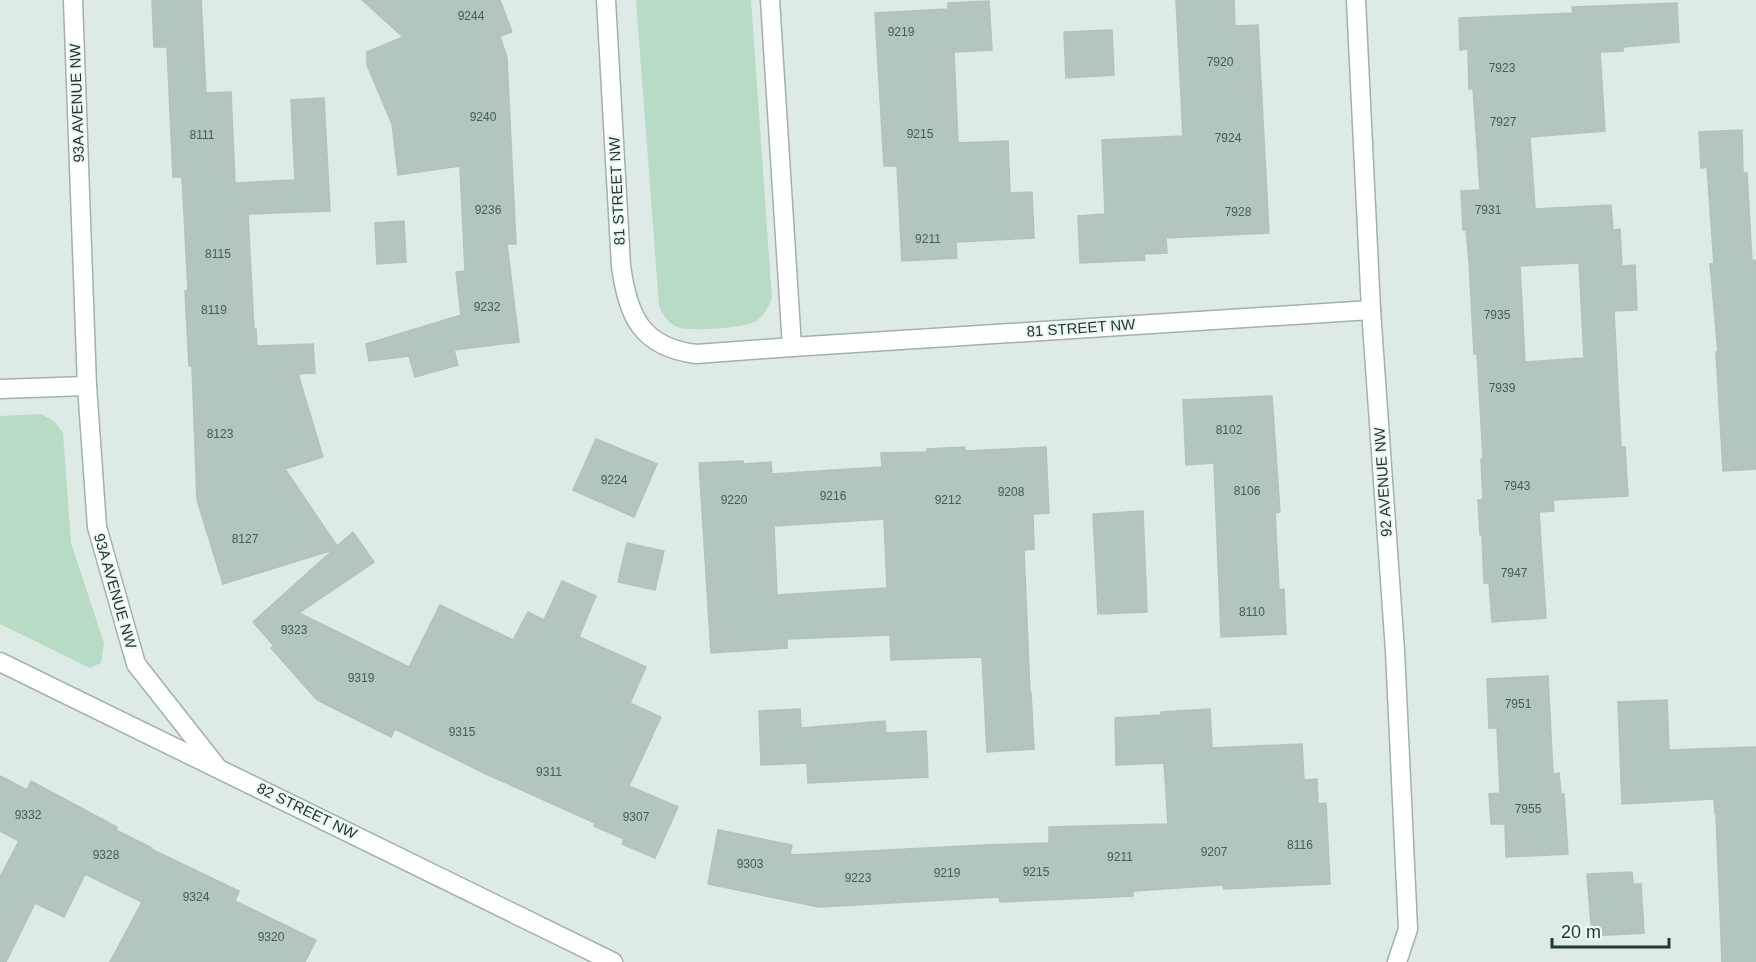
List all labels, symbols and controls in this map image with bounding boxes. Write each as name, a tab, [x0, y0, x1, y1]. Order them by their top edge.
house number: 9244	[458, 9, 485, 23]
house number: 9219	[888, 25, 915, 39]
street label: 93A AVENUE NW	[66, 42, 87, 163]
house number: 7920	[1207, 55, 1234, 69]
house number: 7923	[1489, 61, 1516, 75]
house number: 9240	[470, 110, 497, 124]
house number: 7927	[1490, 115, 1517, 129]
house number: 9215	[907, 127, 934, 141]
house number: 8111	[190, 128, 215, 142]
house number: 7924	[1215, 131, 1242, 145]
street label: 81 STREET NW	[605, 135, 628, 246]
house number: 9236	[475, 203, 502, 217]
house number: 7931	[1475, 203, 1502, 217]
house number: 7928	[1225, 205, 1252, 219]
house number: 9211	[915, 232, 941, 246]
house number: 8115	[205, 247, 231, 261]
house number: 9232	[474, 300, 501, 314]
house number: 8119	[201, 303, 227, 317]
house number: 7935	[1484, 308, 1511, 322]
street label: 81 STREET NW	[1026, 315, 1137, 340]
house number: 7939	[1489, 381, 1516, 395]
house number: 8102	[1216, 423, 1243, 437]
street label: 92 AVENUE NW	[1370, 426, 1395, 537]
house number: 8123	[207, 427, 234, 441]
house number: 9224	[601, 473, 628, 487]
house number: 7943	[1504, 479, 1531, 493]
house number: 8106	[1234, 484, 1261, 498]
house number: 9208	[998, 485, 1025, 499]
house number: 9216	[820, 489, 847, 503]
house number: 9220	[721, 493, 748, 507]
house number: 9212	[935, 493, 962, 507]
street label: 93A AVENUE NW	[91, 531, 140, 651]
house number: 8127	[232, 532, 259, 546]
house number: 7947	[1501, 566, 1528, 580]
house number: 8110	[1239, 605, 1265, 619]
house number: 9323	[281, 623, 308, 637]
house number: 9319	[348, 671, 375, 685]
house number: 7951	[1505, 697, 1532, 711]
house number: 9315	[449, 725, 476, 739]
house number: 9311	[536, 765, 562, 779]
street label: 82 STREET NW	[255, 779, 361, 842]
house number: 7955	[1515, 802, 1542, 816]
house number: 9332	[15, 808, 42, 822]
house number: 9307	[623, 810, 650, 824]
house number: 8116	[1287, 838, 1313, 852]
house number: 9207	[1201, 845, 1228, 859]
house number: 9328	[93, 848, 120, 862]
house number: 9211	[1107, 850, 1133, 864]
house number: 9303	[737, 857, 764, 871]
house number: 9215	[1023, 865, 1050, 879]
house number: 9219	[934, 866, 961, 880]
house number: 9223	[845, 871, 872, 885]
house number: 9324	[183, 890, 210, 904]
scale bar	[1552, 911, 1669, 949]
text: 20 m	[1561, 922, 1601, 942]
house number: 9320	[258, 930, 285, 944]

